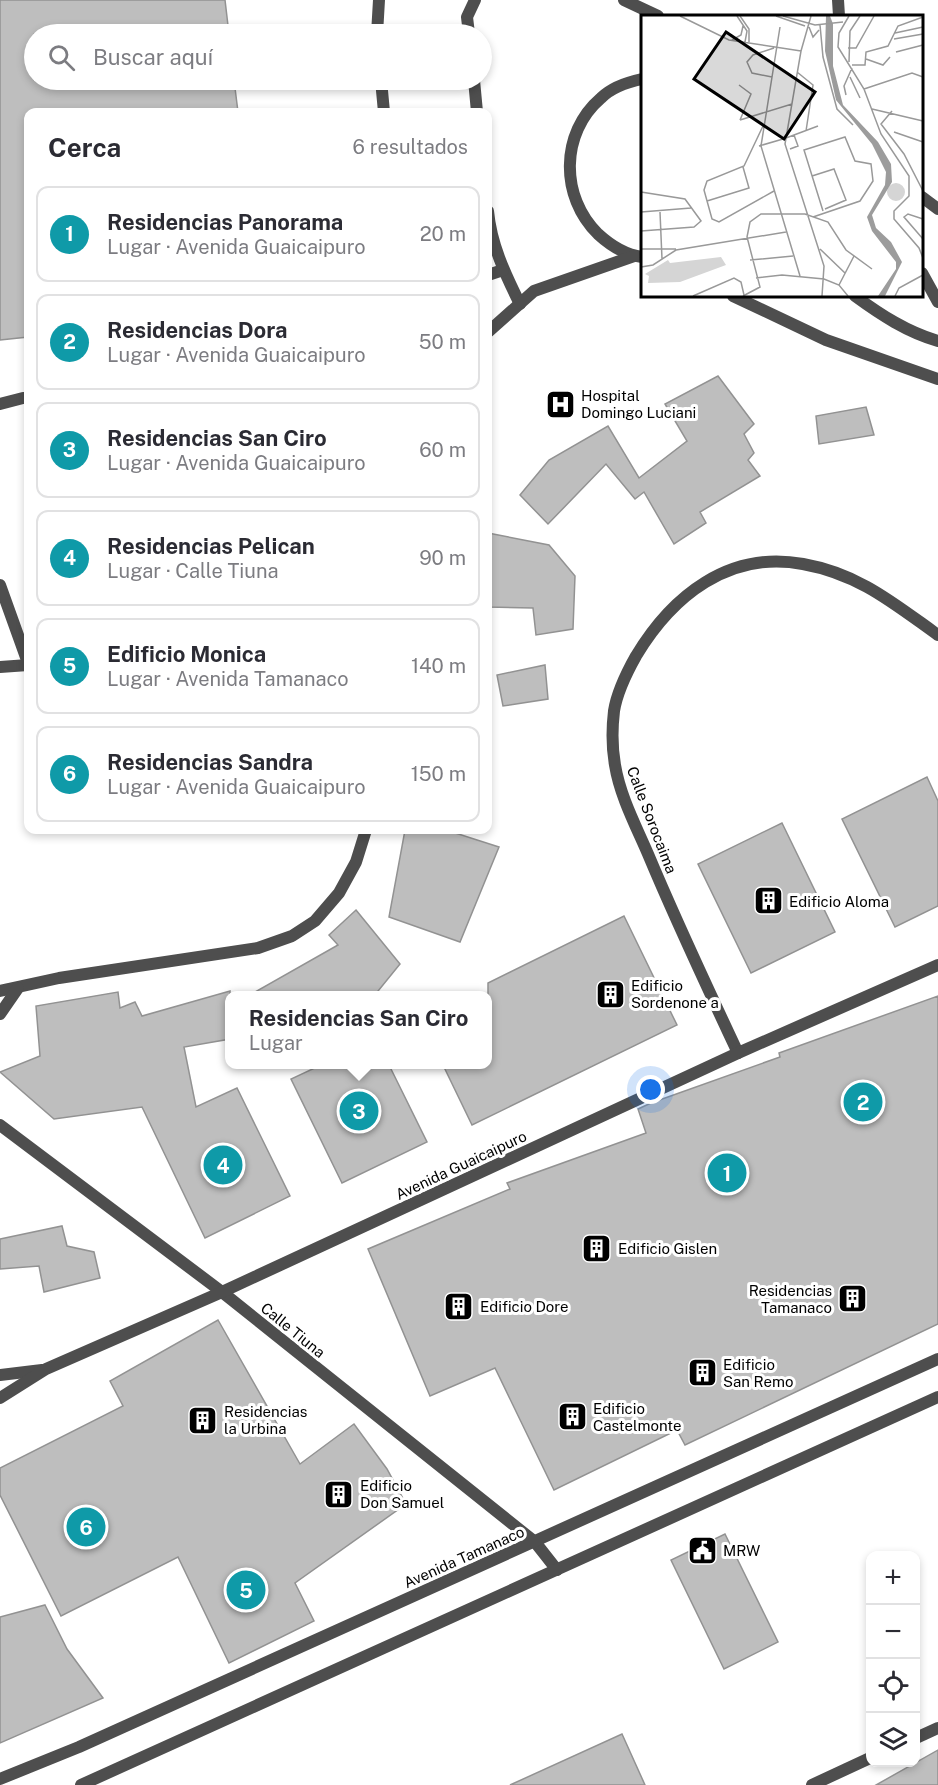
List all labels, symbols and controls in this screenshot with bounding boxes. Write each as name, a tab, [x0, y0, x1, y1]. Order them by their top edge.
inset map	[641, 15, 923, 297]
search box	[24, 24, 492, 90]
icon: search	[45, 41, 78, 74]
text: Buscar aquí	[93, 44, 213, 70]
text: Cerca	[48, 132, 121, 163]
text: 6 resultados	[353, 135, 468, 159]
text: Residencias Panorama	[107, 209, 343, 235]
text: 1	[65, 222, 74, 246]
text: 20 m	[420, 222, 466, 246]
text: Lugar · Avenida Guaicaipuro	[107, 235, 366, 259]
text: Residencias Dora	[107, 317, 288, 343]
text: 2	[63, 330, 76, 354]
text: 50 m	[419, 330, 466, 354]
text: Lugar · Avenida Guaicaipuro	[107, 343, 366, 367]
place label: Hospital Domingo Luciani	[581, 387, 696, 421]
hospital icon: Hospital Domingo Luciani	[544, 388, 576, 420]
text: Residencias San Ciro	[107, 425, 327, 451]
text: 3	[63, 438, 76, 462]
text: 60 m	[419, 438, 466, 462]
text: Lugar · Avenida Guaicaipuro	[107, 451, 366, 475]
text: Residencias Pelican	[107, 533, 315, 559]
text: 4	[63, 546, 76, 570]
text: 90 m	[419, 546, 466, 570]
text: Lugar · Calle Tiuna	[107, 559, 279, 583]
text: Edificio Monica	[107, 641, 266, 667]
text: 5	[63, 654, 76, 678]
text: 140 m	[411, 654, 466, 678]
text: Lugar · Avenida Tamanaco	[107, 667, 349, 691]
text: Residencias Sandra	[107, 749, 313, 775]
text: 6	[63, 762, 76, 786]
text: 150 m	[411, 762, 466, 786]
street label: Calle Sorocaima	[624, 764, 680, 876]
text: Lugar · Avenida Guaicaipuro	[107, 775, 366, 799]
building icon: Edificio Aloma	[752, 885, 784, 917]
place label: Edificio Aloma	[789, 893, 889, 910]
place label: Edificio Sordenone a	[631, 977, 719, 1011]
building icon: Edificio Sordenone a	[594, 978, 626, 1010]
popup	[225, 991, 492, 1069]
text: Residencias San Ciro	[249, 1005, 468, 1031]
text: Lugar	[249, 1031, 303, 1055]
your location	[636, 1075, 665, 1104]
pin: 2	[844, 1080, 882, 1124]
pin: 3	[340, 1088, 378, 1134]
street label: Avenida Guaicaipuro	[393, 1127, 529, 1203]
pin: 4	[204, 1142, 242, 1188]
pin: 1	[708, 1150, 746, 1196]
building icon: Edificio Gislen	[581, 1232, 613, 1264]
place label: Edificio Gislen	[618, 1240, 717, 1257]
place label: Residencias Tamanaco	[749, 1282, 832, 1316]
building icon: Residencias Tamanaco	[837, 1283, 869, 1315]
building icon: Edificio Dore	[443, 1290, 475, 1322]
place label: Edificio Dore	[480, 1298, 569, 1315]
street label: Calle Tiuna	[258, 1299, 328, 1361]
place label: Edificio San Remo	[723, 1356, 793, 1390]
building icon: Edificio San Remo	[686, 1357, 718, 1389]
place label: Edificio Castelmonte	[593, 1400, 681, 1434]
building icon: Edificio Castelmonte	[556, 1401, 588, 1433]
place label: Residencias la Urbina	[224, 1403, 307, 1437]
building icon: Residencias la Urbina	[187, 1404, 219, 1436]
place label: Edificio Don Samuel	[360, 1477, 444, 1511]
building icon: Edificio Don Samuel	[323, 1478, 355, 1510]
pin: 6	[66, 1504, 106, 1550]
street label: Avenida Tamanaco	[401, 1523, 527, 1591]
public building icon: MRW	[686, 1534, 718, 1566]
place label: MRW	[723, 1542, 760, 1559]
map controls	[866, 1551, 920, 1767]
button: +	[866, 1551, 920, 1605]
pin: 5	[226, 1568, 266, 1612]
button: −	[866, 1605, 920, 1659]
button: locate	[866, 1659, 920, 1713]
button: layers	[866, 1713, 920, 1767]

